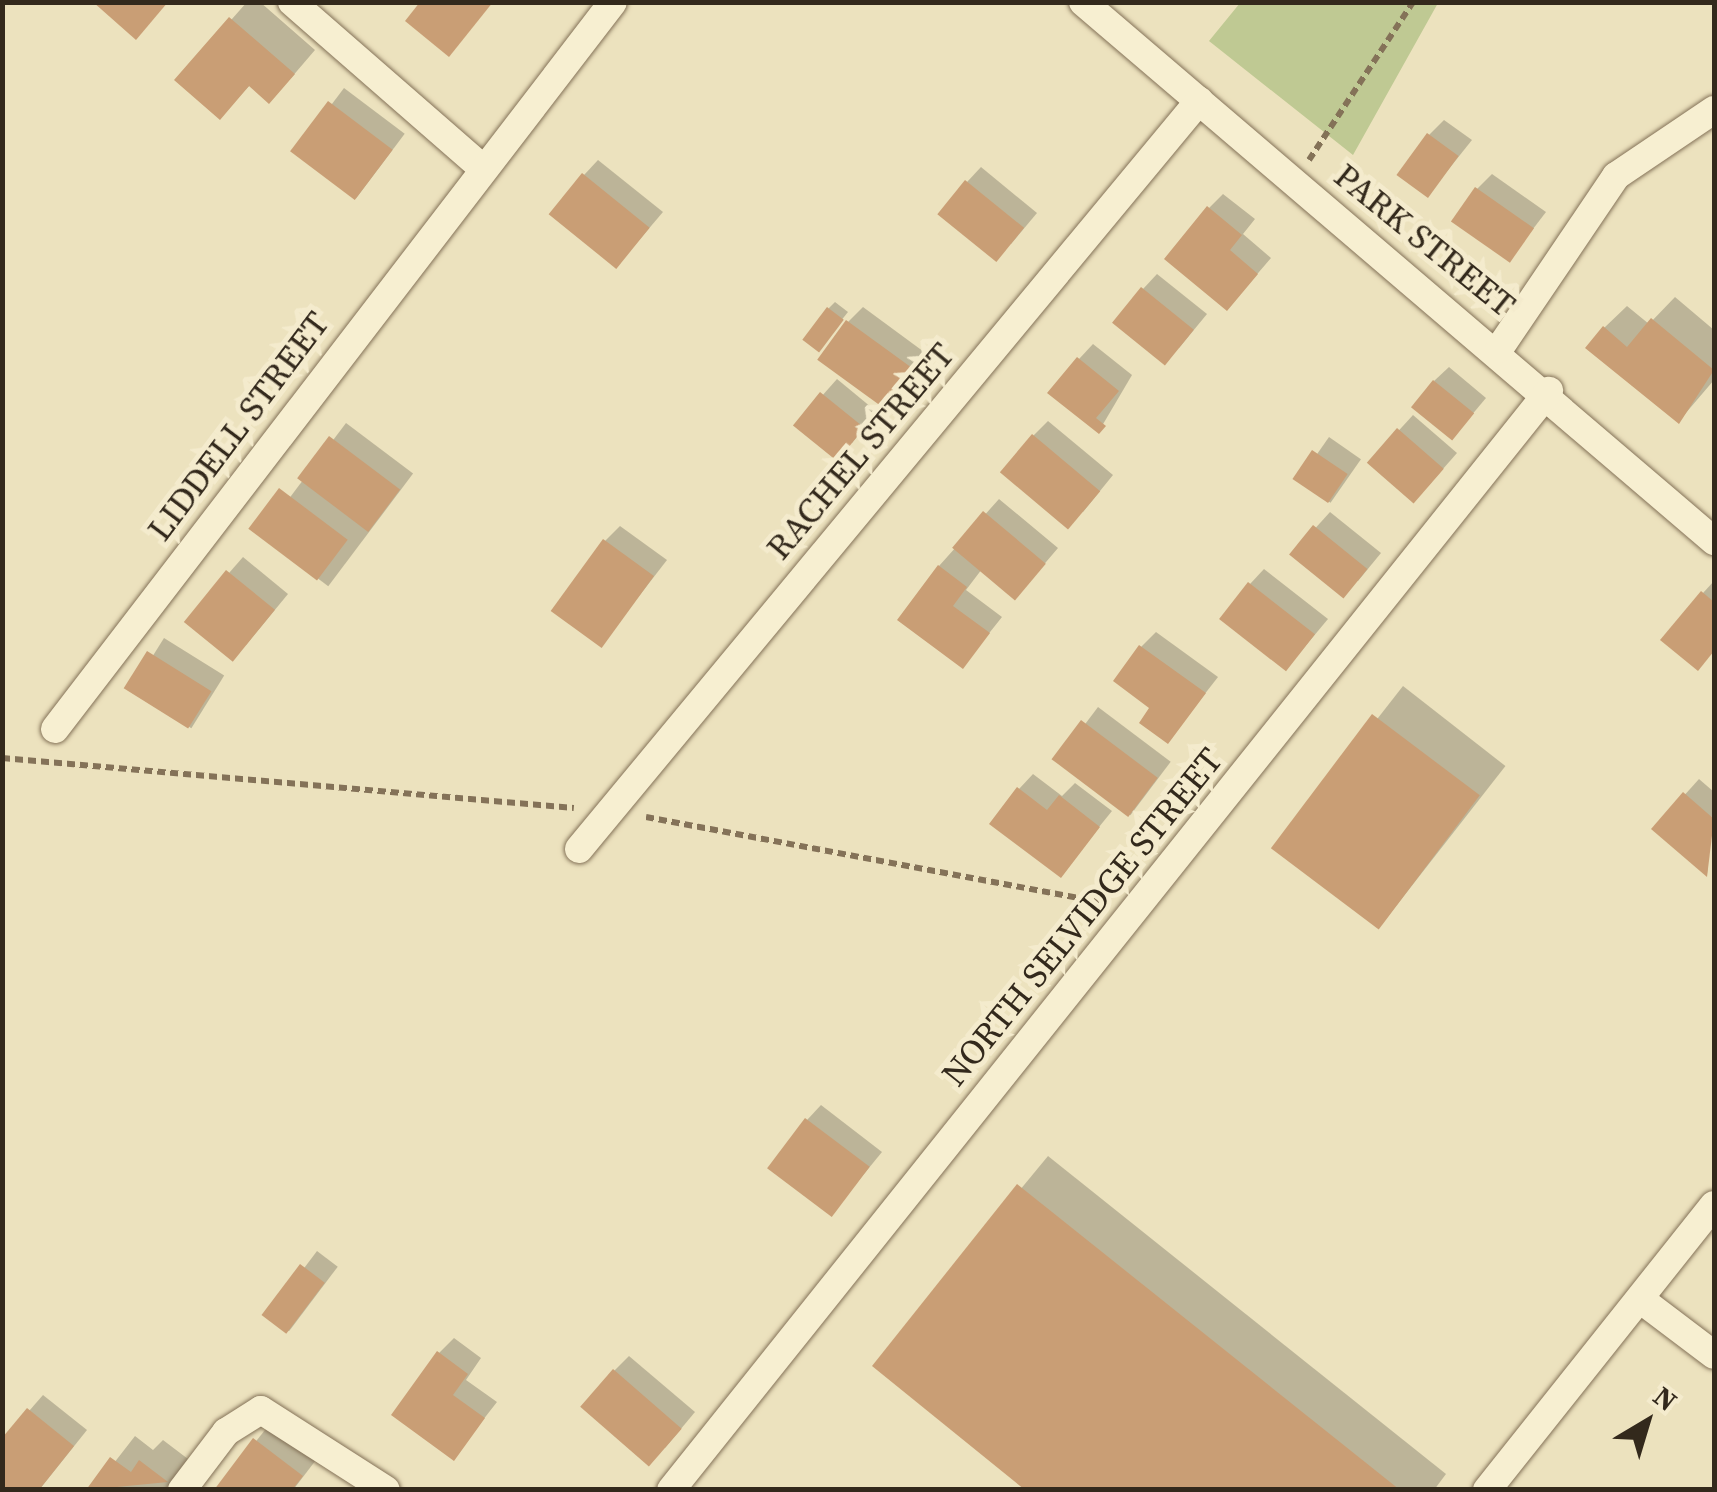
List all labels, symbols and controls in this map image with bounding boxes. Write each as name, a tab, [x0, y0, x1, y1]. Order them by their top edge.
street label: PARK STREET	[1326, 154, 1524, 326]
street label: LIDDELL STREET	[138, 303, 338, 549]
street label: RACHEL STREET	[757, 334, 963, 568]
street label: NORTH SELVIDGE STREET	[933, 740, 1231, 1094]
north arrow	[1597, 1372, 1697, 1472]
text: N	[1646, 1377, 1685, 1420]

